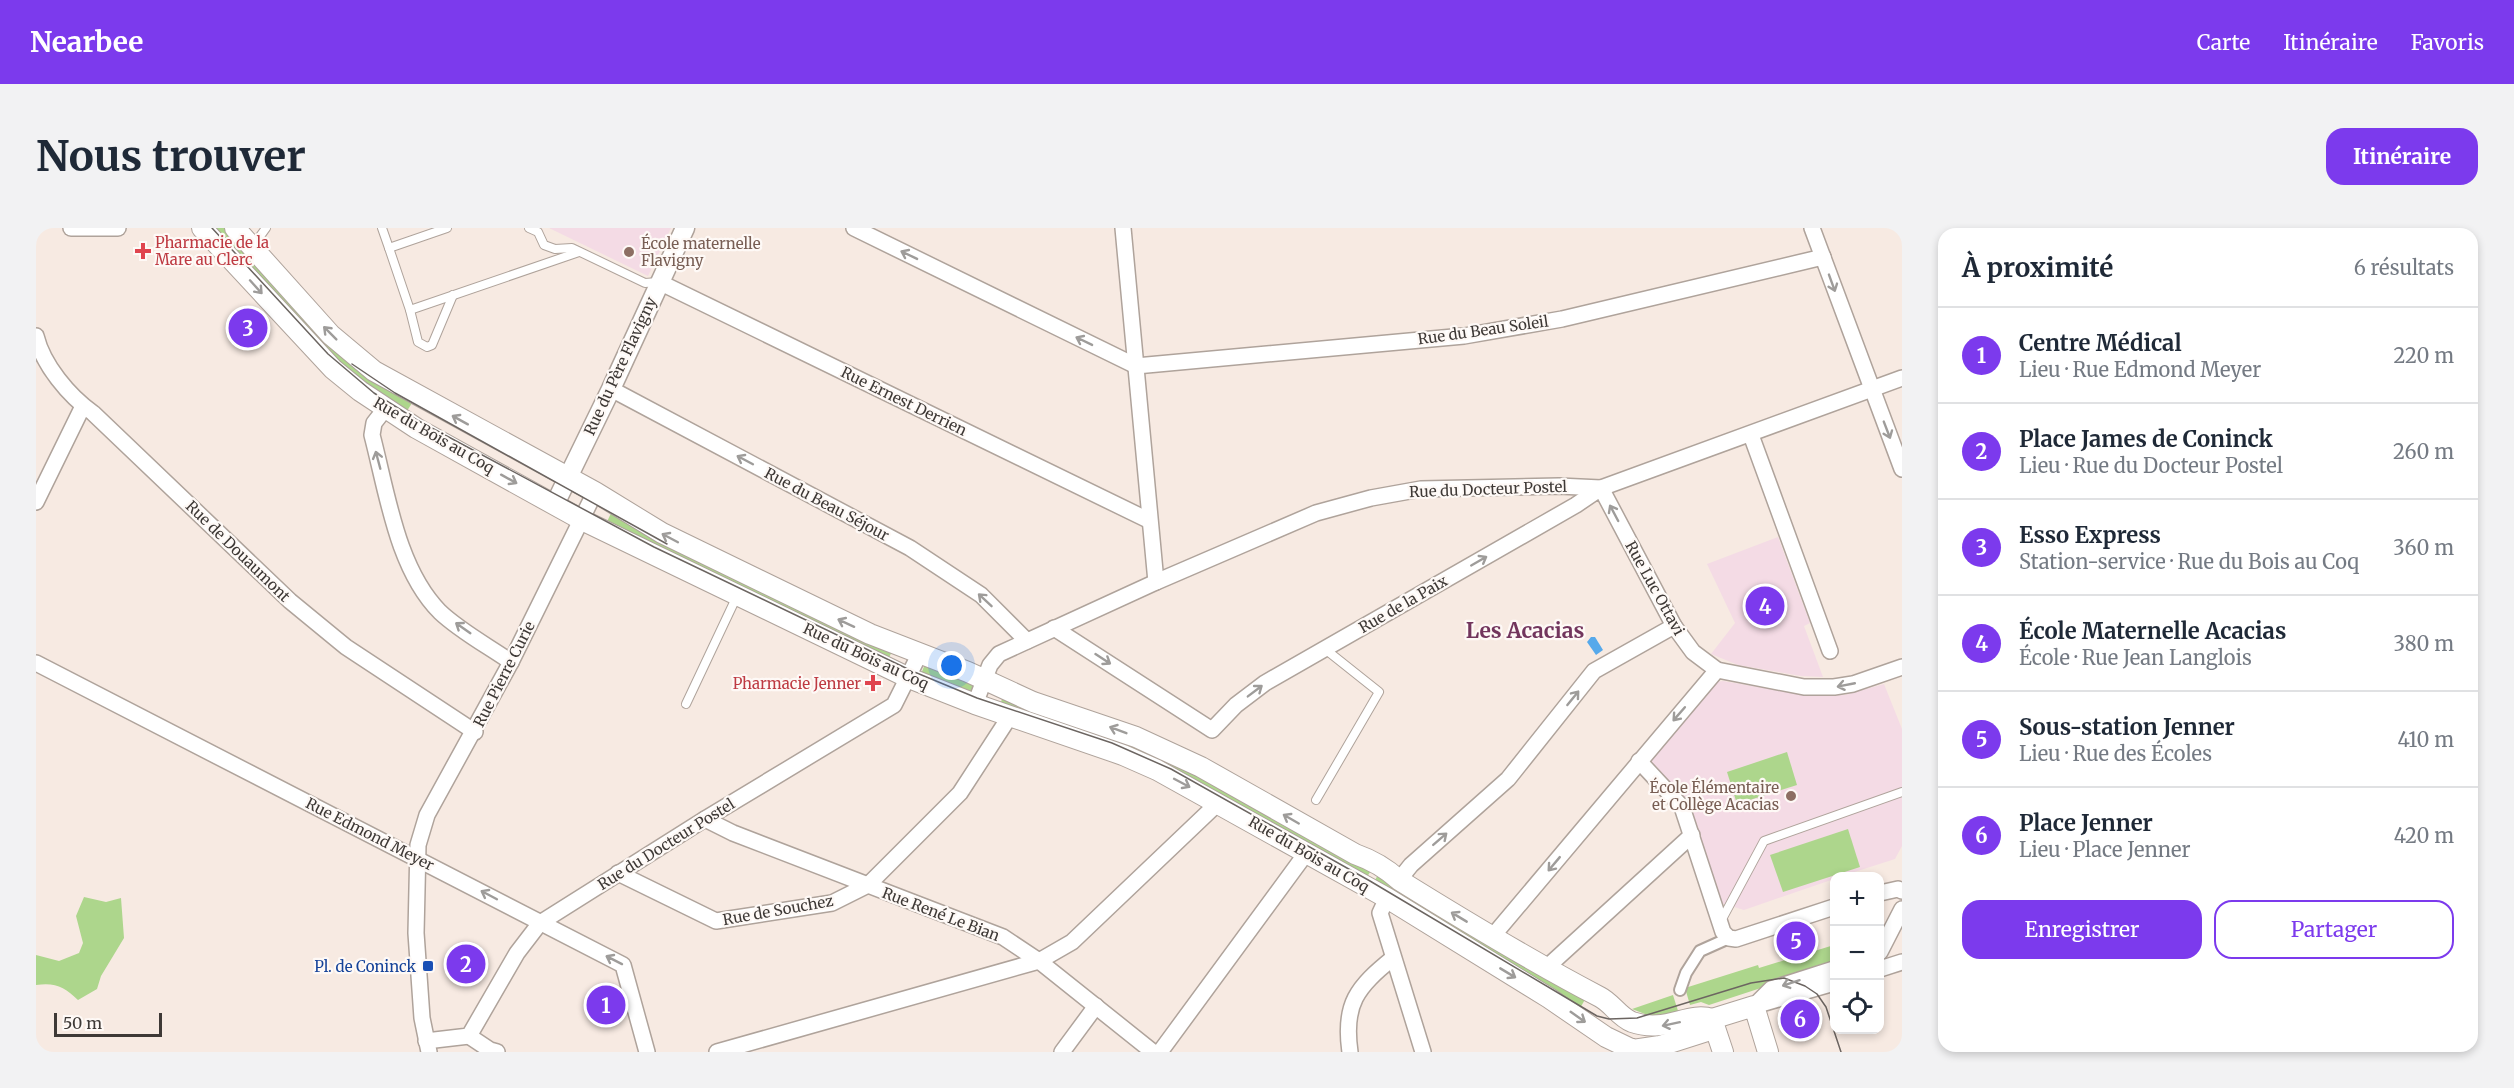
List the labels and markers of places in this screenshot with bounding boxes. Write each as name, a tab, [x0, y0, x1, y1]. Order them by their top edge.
place label: Pharmacie de la Mare au Clerc	[155, 233, 269, 269]
place label: École maternelle Flavigny	[641, 233, 761, 270]
marker: Pharmacie de la Mare au Clerc	[136, 244, 150, 258]
marker: École maternelle Flavigny	[622, 245, 636, 259]
pin: 3	[228, 306, 268, 350]
pin: 4	[1746, 584, 1784, 628]
place label: Pharmacie Jenner	[733, 674, 861, 693]
marker: Pharmacie Jenner	[866, 676, 880, 690]
place label: École Élémentaire et Collège Acacias	[1650, 777, 1779, 814]
marker: École Élémentaire et Collège Acacias	[1784, 789, 1798, 803]
pin: 5	[1776, 918, 1816, 964]
pin: 2	[446, 942, 486, 986]
place label: Pl. de Coninck	[314, 957, 416, 976]
marker: Pl. de Coninck	[421, 959, 435, 973]
pin: 1	[586, 982, 626, 1028]
pin: 6	[1780, 996, 1820, 1042]

